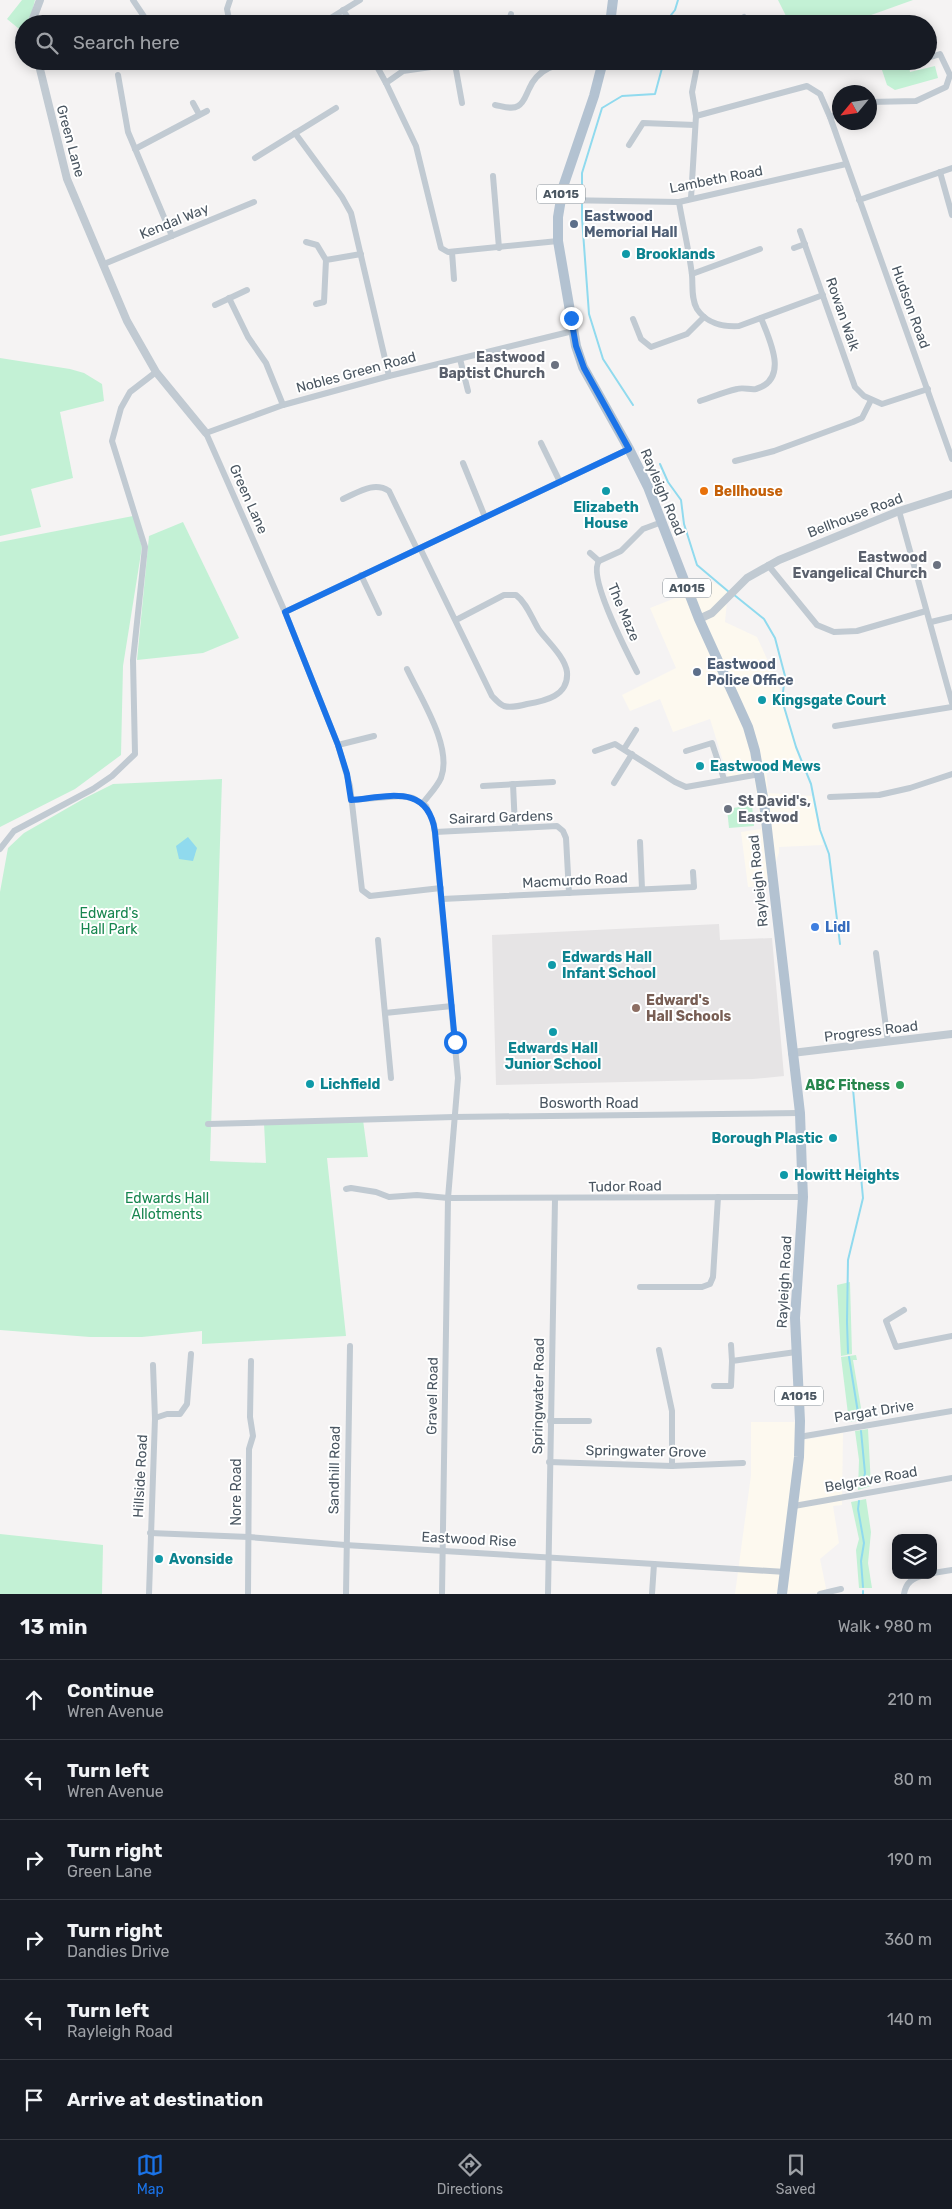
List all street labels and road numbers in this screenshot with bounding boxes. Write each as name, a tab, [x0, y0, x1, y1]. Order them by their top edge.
street label: Green Lane	[53, 103, 88, 179]
street label: Lambeth Road	[668, 162, 764, 197]
road number: A1015	[537, 184, 585, 203]
street label: Kendal Way	[137, 200, 212, 243]
street label: Hudson Road	[888, 263, 933, 351]
street label: Rowan Walk	[822, 275, 863, 354]
street label: Nobles Green Road	[294, 348, 418, 397]
street label: Rayleigh Road	[637, 446, 688, 538]
street label: Green Lane	[226, 462, 271, 537]
street label: Bellhouse Road	[805, 490, 905, 541]
road number: A1015	[663, 578, 711, 598]
street label: The Maze	[604, 581, 643, 644]
street label: Sairard Gardens	[449, 807, 553, 828]
street label: Rayleigh Road	[745, 834, 772, 928]
street label: Macmurdo Road	[522, 869, 628, 892]
street label: Progress Road	[823, 1017, 919, 1046]
street label: Bosworth Road	[539, 1095, 639, 1112]
street label: Tudor Road	[588, 1177, 662, 1196]
street label: Rayleigh Road	[774, 1235, 795, 1329]
street label: Springwater Road	[529, 1338, 548, 1454]
street label: Gravel Road	[423, 1357, 442, 1435]
road number: A1015	[775, 1386, 823, 1405]
street label: Pargat Drive	[833, 1397, 915, 1426]
street label: Sandhill Road	[325, 1426, 344, 1514]
street label: Hillside Road	[130, 1434, 151, 1518]
street label: Springwater Grove	[585, 1442, 707, 1461]
street label: Nore Road	[228, 1458, 245, 1526]
street label: Belgrave Road	[823, 1463, 919, 1496]
street label: Eastwood Rise	[421, 1529, 517, 1550]

